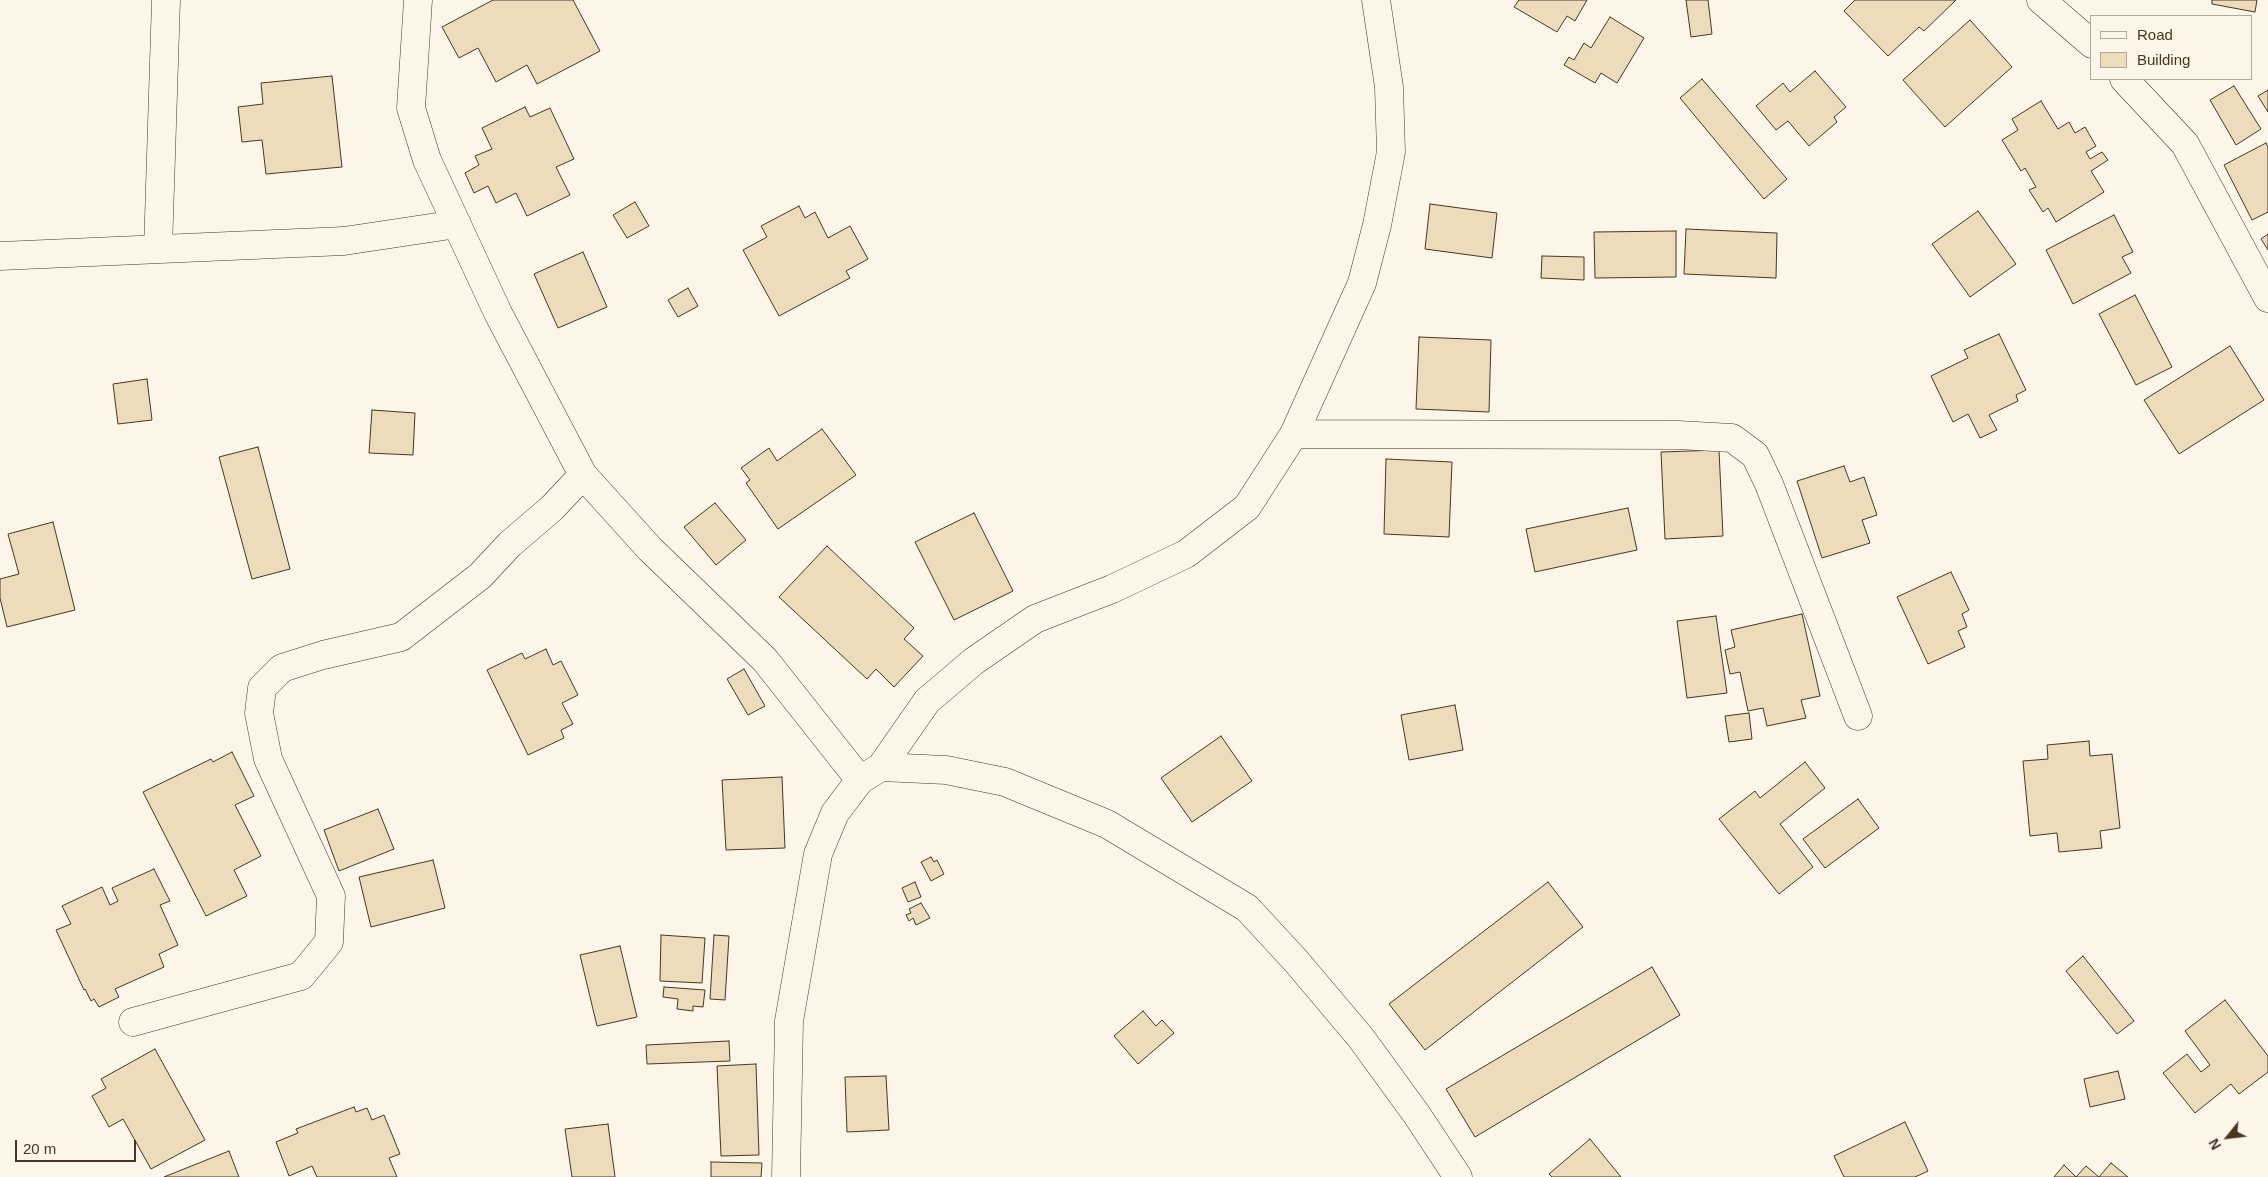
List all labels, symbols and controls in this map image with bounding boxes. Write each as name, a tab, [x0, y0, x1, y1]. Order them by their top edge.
legend	[2090, 15, 2253, 80]
text: Road	[2137, 26, 2173, 43]
text: Building	[2137, 51, 2190, 68]
north arrow	[2203, 1112, 2253, 1162]
scale bar	[18, 1130, 139, 1162]
text: N	[2205, 1136, 2224, 1153]
text: 20 m	[23, 1140, 56, 1157]

